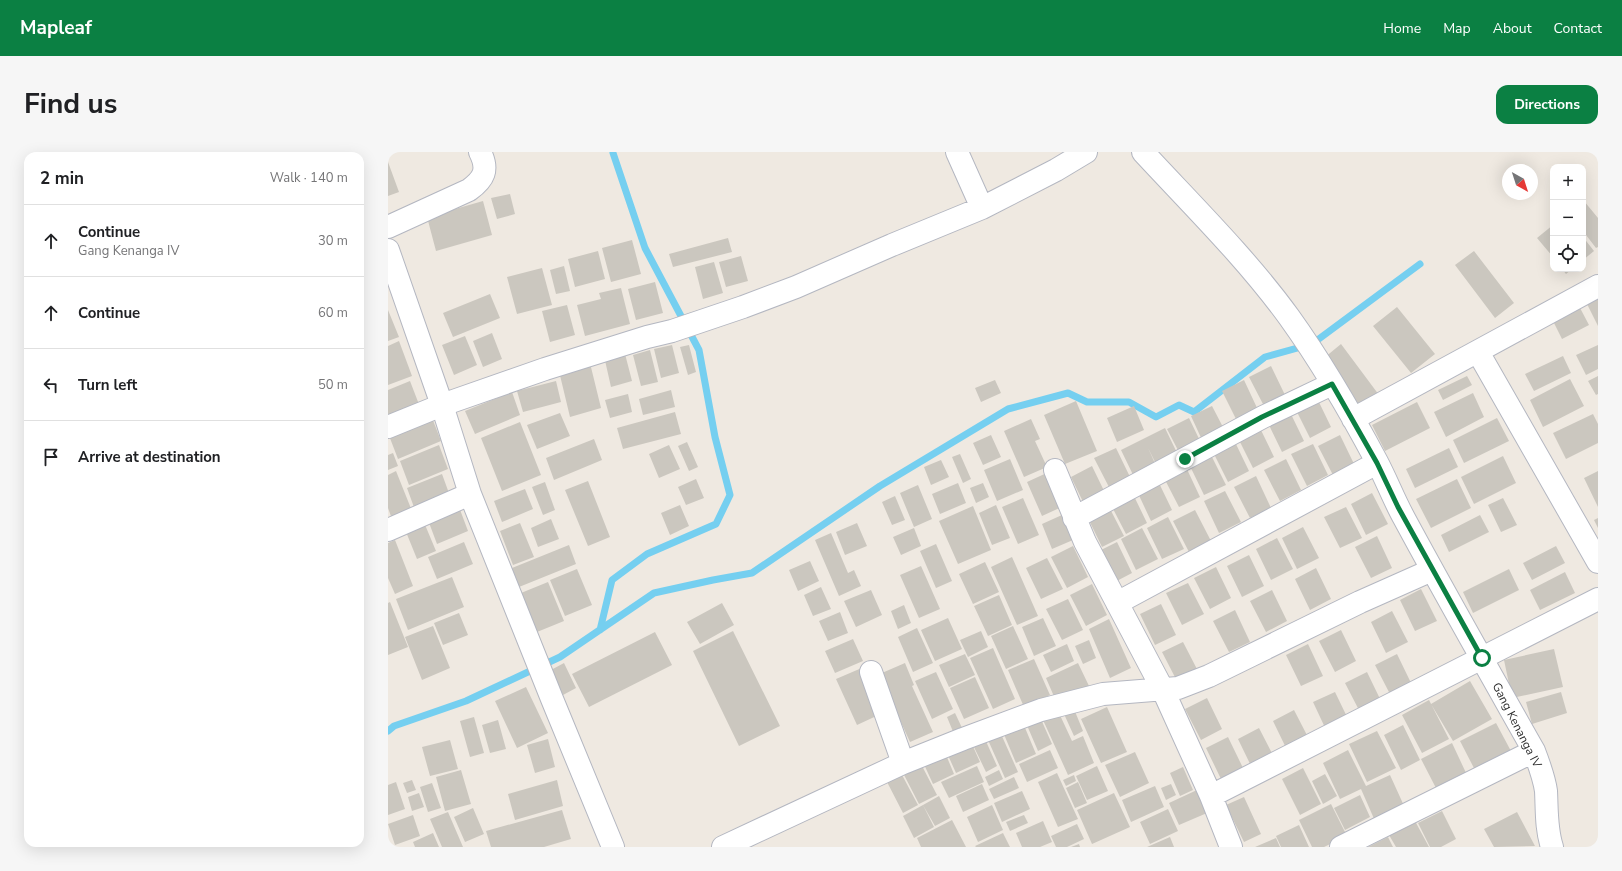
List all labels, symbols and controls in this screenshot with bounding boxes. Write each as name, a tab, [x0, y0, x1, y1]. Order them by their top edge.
text: Mapleaf	[20, 15, 92, 41]
text: Home	[1383, 19, 1421, 38]
text: Map	[1443, 19, 1471, 38]
text: About	[1493, 19, 1532, 38]
text: Contact	[1554, 19, 1602, 38]
text: Find us	[24, 85, 118, 123]
button: Directions	[1496, 85, 1598, 124]
north arrow	[1502, 164, 1538, 200]
map controls	[1550, 164, 1586, 272]
button: +	[1550, 164, 1586, 200]
text: 2 min	[40, 167, 84, 190]
text: Walk · 140 m	[270, 169, 348, 187]
button: −	[1550, 200, 1586, 236]
text: Continue	[78, 222, 140, 242]
icon: ahead	[40, 230, 62, 252]
text: 30 m	[318, 232, 348, 250]
button: locate	[1550, 236, 1586, 272]
text: Gang Kenanga IV	[78, 242, 179, 260]
icon: ahead	[40, 302, 62, 324]
text: Continue	[78, 303, 140, 323]
text: 60 m	[318, 304, 348, 322]
icon: left	[40, 374, 62, 396]
text: Turn left	[78, 375, 137, 395]
text: 50 m	[318, 376, 348, 394]
icon: arrive	[40, 446, 62, 468]
text: Arrive at destination	[78, 447, 221, 467]
route end	[1176, 450, 1194, 468]
route start	[1473, 649, 1491, 667]
street label: Gang Kenanga IV	[1489, 680, 1546, 771]

